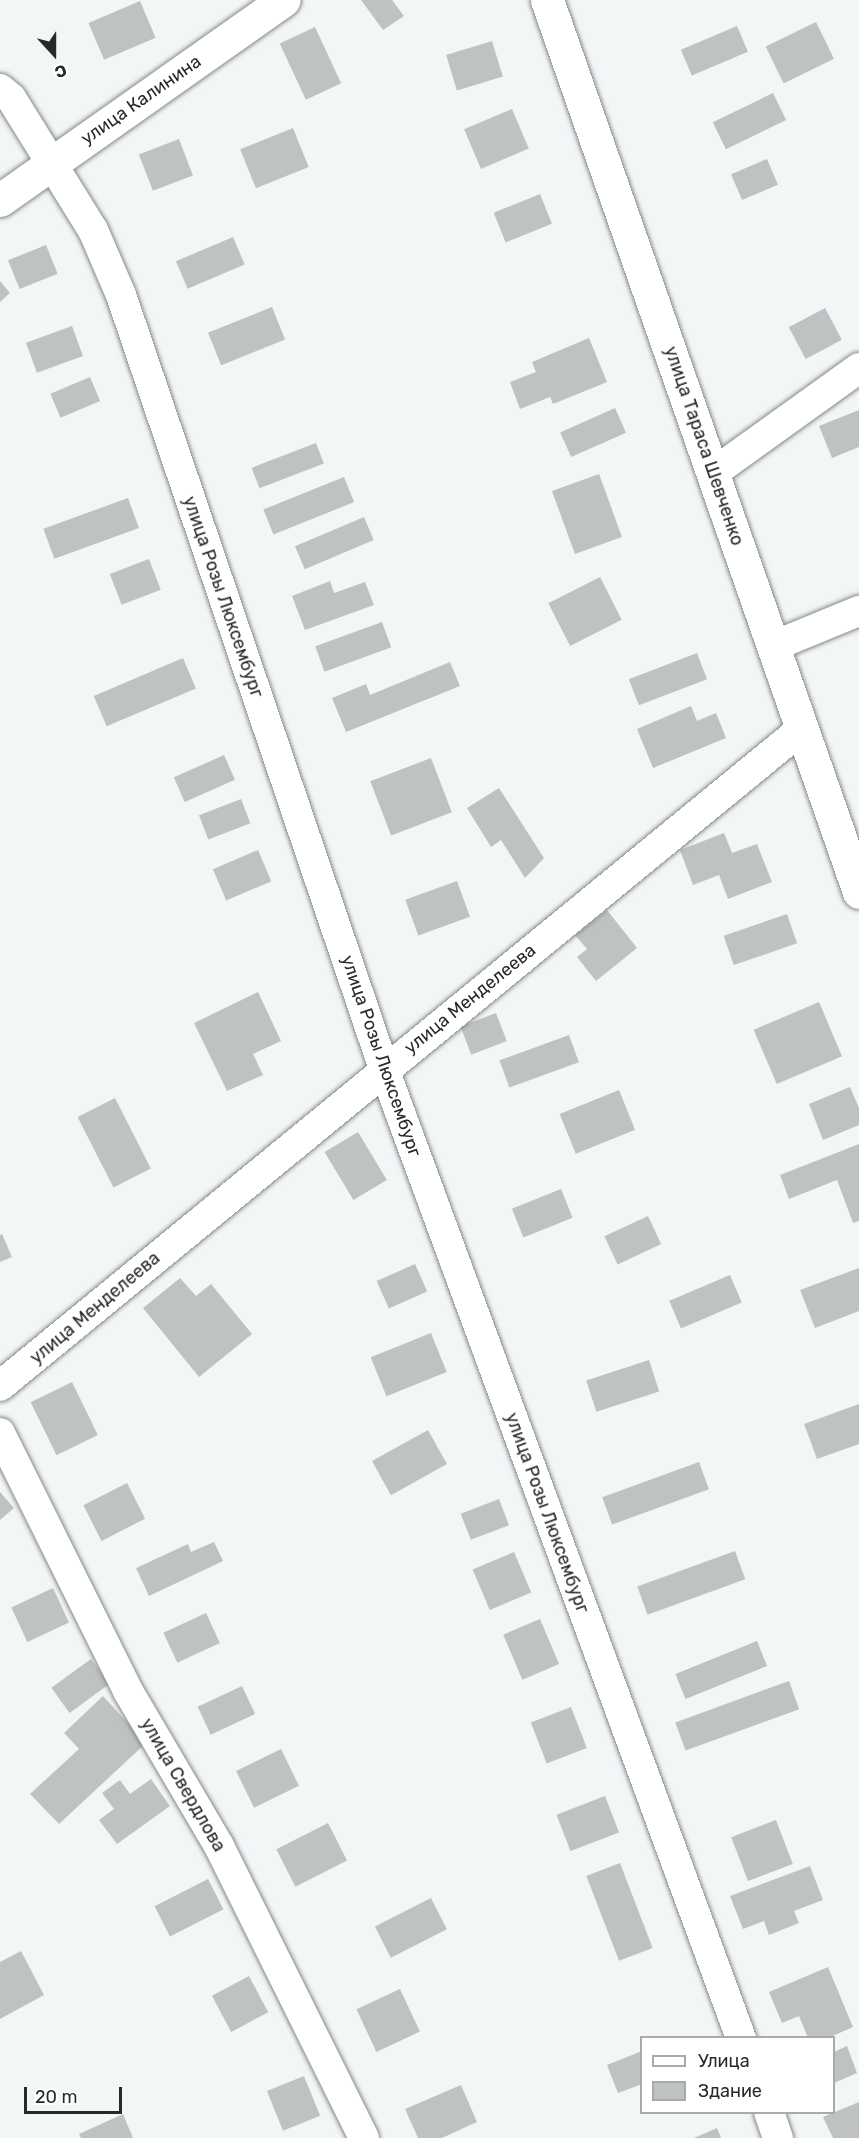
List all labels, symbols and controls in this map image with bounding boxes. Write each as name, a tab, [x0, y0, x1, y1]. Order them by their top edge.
north arrow	[24, 24, 84, 84]
street label: улица Калинина	[77, 50, 205, 150]
text: С	[52, 60, 69, 82]
street label: улица Тараса Шевченко	[660, 343, 748, 549]
street label: улица Розы Люксембург	[178, 493, 268, 701]
street label: улица Менделеева	[400, 939, 540, 1059]
street label: улица Розы Люксембург	[336, 952, 426, 1160]
street label: улица Менделеева	[26, 1247, 164, 1369]
street label: улица Розы Люксембург	[501, 1410, 593, 1616]
street label: улица Свердлова	[136, 1714, 230, 1856]
legend	[640, 2036, 835, 2114]
text: Улица	[698, 2050, 750, 2072]
scale bar	[27, 2075, 124, 2113]
text: Здание	[698, 2080, 762, 2102]
text: 20 m	[35, 2086, 77, 2108]

